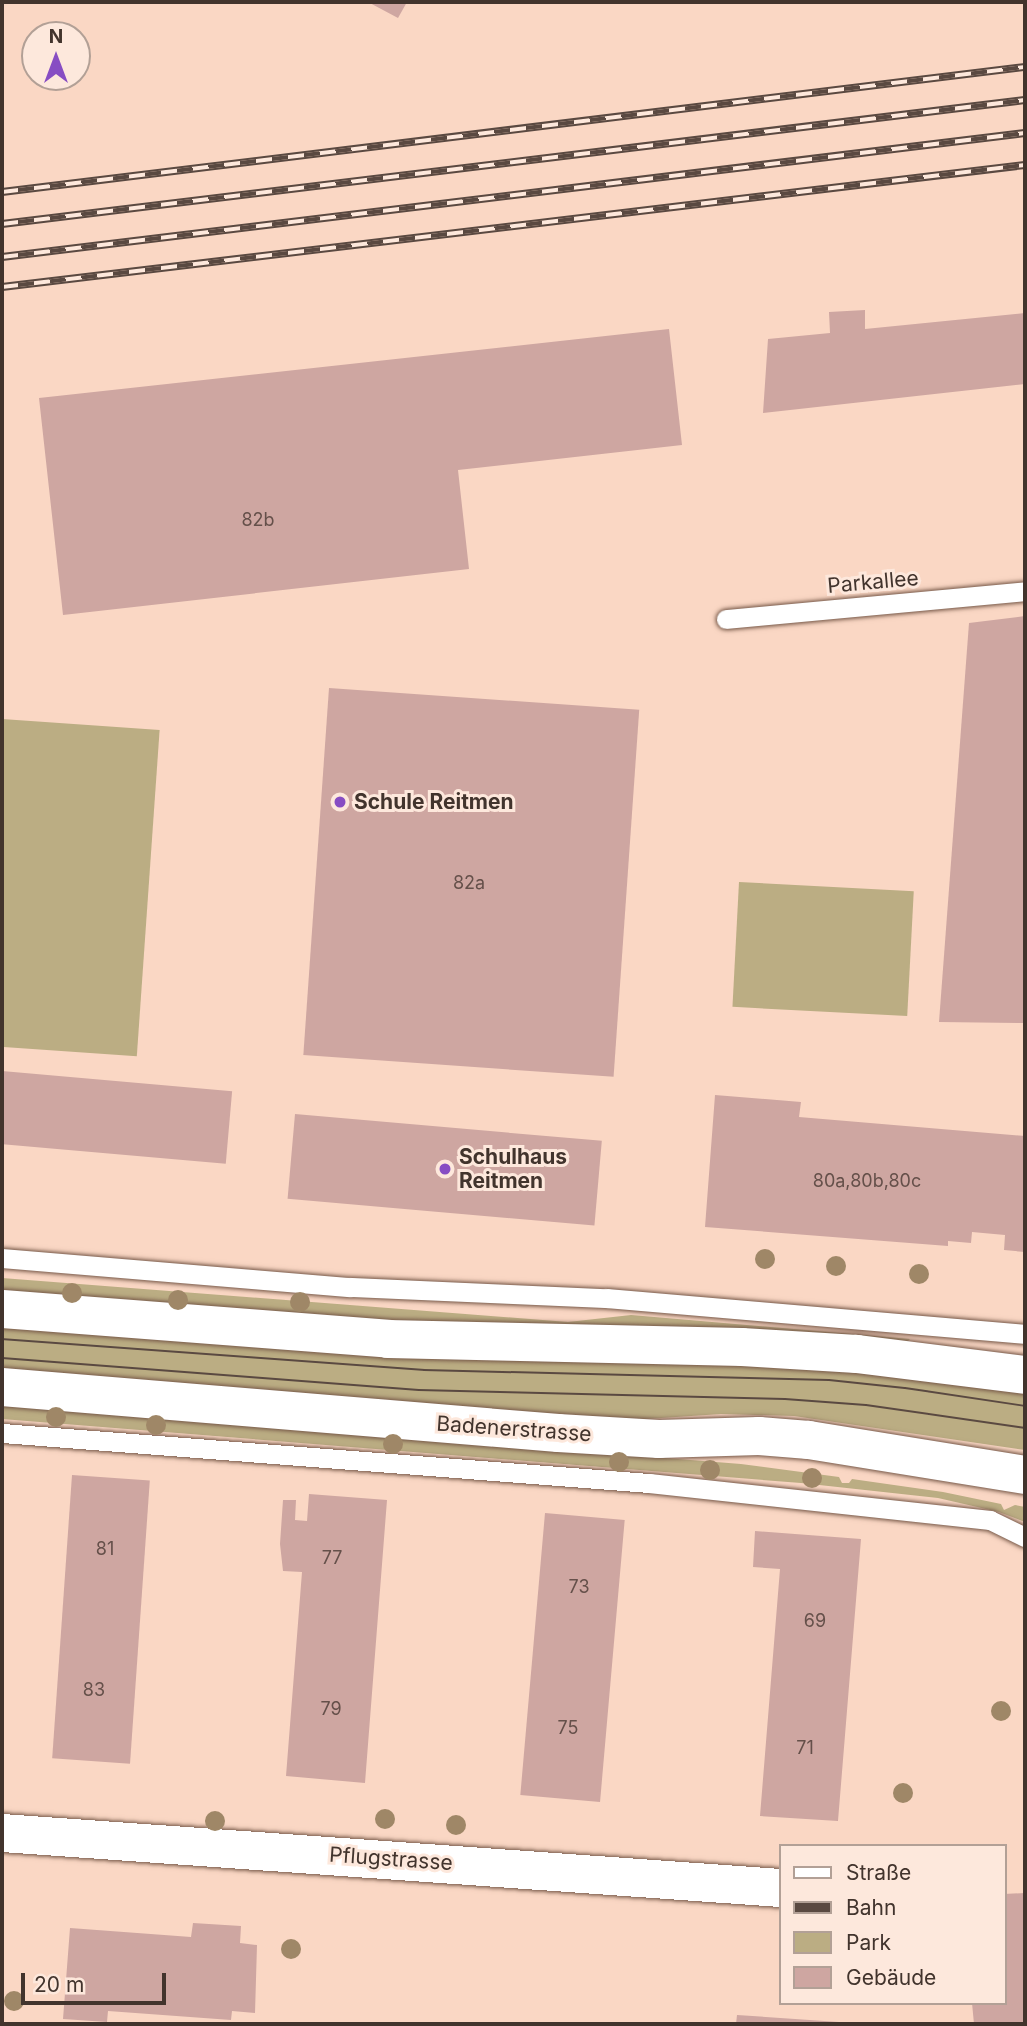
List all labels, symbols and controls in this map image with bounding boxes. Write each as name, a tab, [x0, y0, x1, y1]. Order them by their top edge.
north arrow	[21, 21, 91, 91]
text: N	[49, 25, 63, 48]
house number: 82b	[241, 509, 275, 531]
street label: Parkallee	[826, 565, 920, 599]
place label: Schule Reitmen	[354, 789, 514, 815]
marker: Schule Reitmen	[332, 794, 348, 810]
house number: 82a	[453, 872, 485, 894]
place label: Schulhaus Reitmen	[459, 1144, 567, 1194]
marker: Schulhaus Reitmen	[437, 1161, 453, 1177]
house number: 80a,80b,80c	[813, 1170, 921, 1192]
street label: Badenerstrasse	[436, 1411, 592, 1447]
house number: 81	[96, 1538, 114, 1560]
house number: 77	[322, 1547, 342, 1569]
house number: 73	[568, 1576, 590, 1598]
house number: 69	[804, 1610, 826, 1632]
house number: 83	[83, 1679, 105, 1701]
house number: 79	[320, 1698, 342, 1720]
house number: 75	[558, 1717, 578, 1739]
house number: 71	[796, 1737, 814, 1759]
street label: Pflugstrasse	[328, 1842, 454, 1876]
legend	[778, 1844, 1006, 2005]
text: Straße	[846, 1860, 911, 1885]
text: Bahn	[846, 1895, 896, 1920]
text: Park	[846, 1930, 891, 1955]
scale bar	[24, 1960, 170, 2004]
text: Gebäude	[846, 1965, 936, 1990]
text: 20 m	[34, 1972, 84, 1997]

